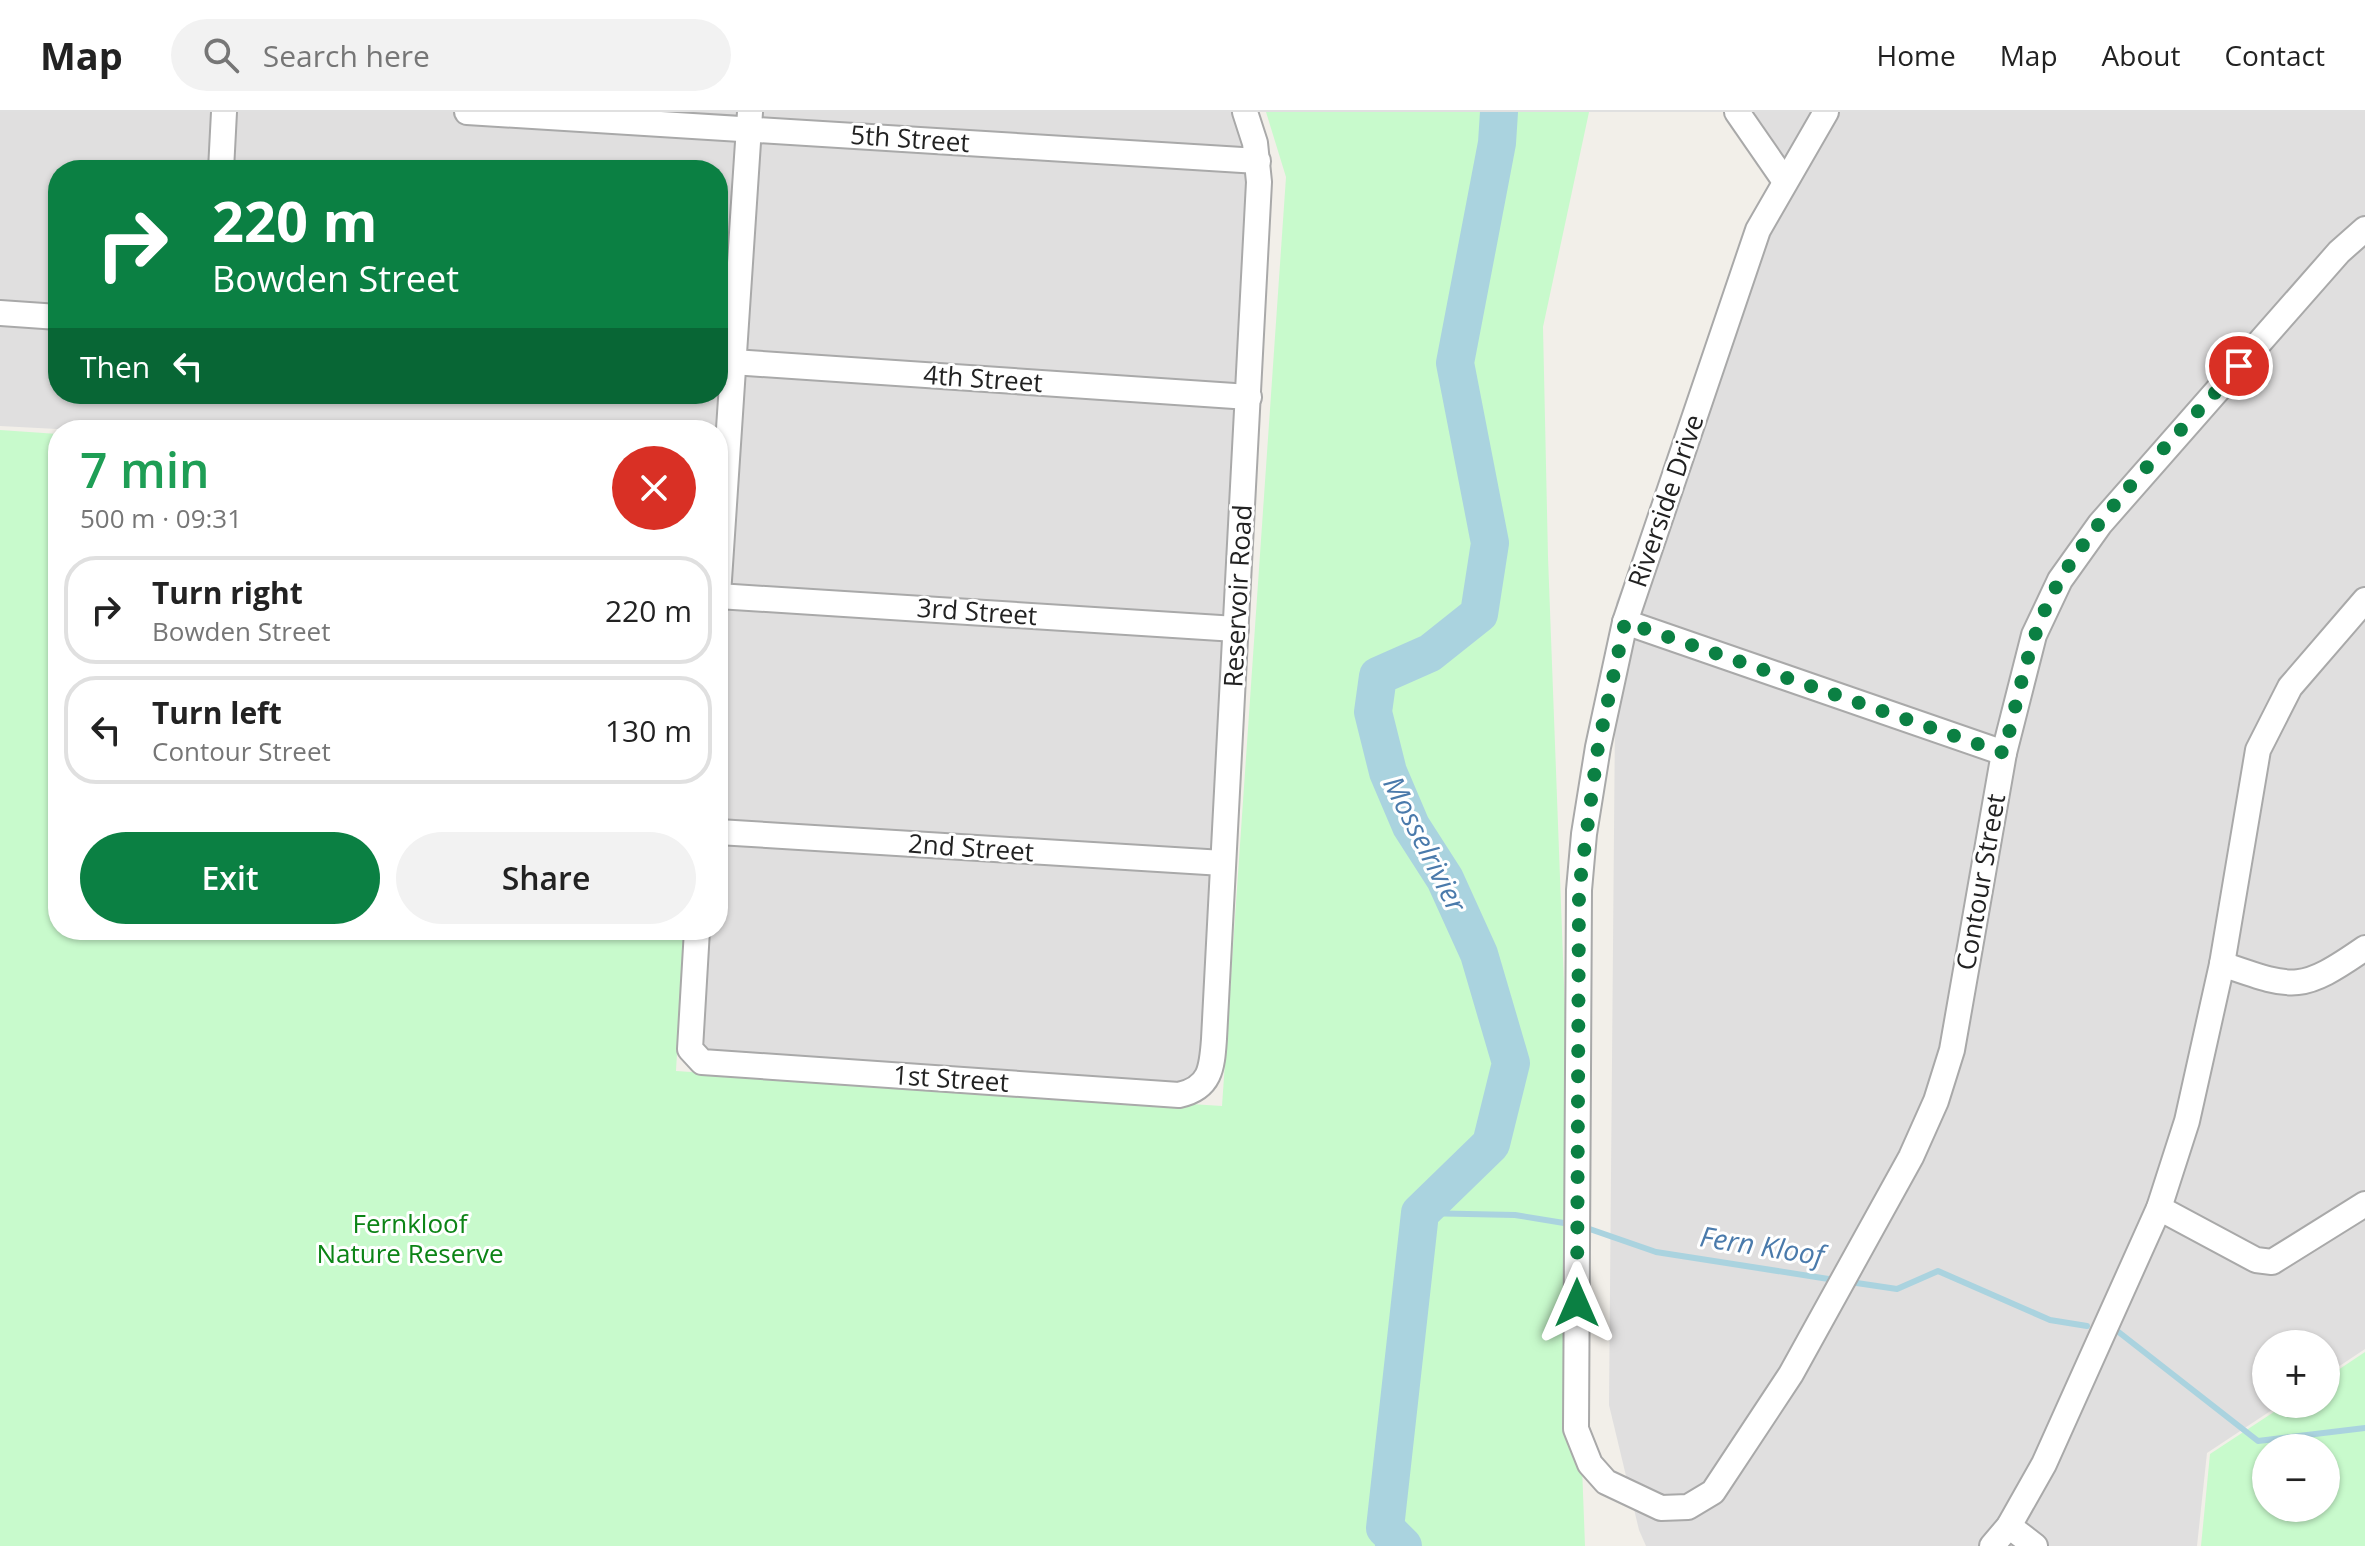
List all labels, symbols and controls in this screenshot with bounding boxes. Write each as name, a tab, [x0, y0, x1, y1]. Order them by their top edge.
search box	[171, 19, 731, 91]
text: Map	[40, 29, 123, 81]
icon: search	[199, 33, 243, 77]
text: Search here	[263, 35, 430, 76]
text: Home	[1877, 36, 1956, 74]
text: Map	[2000, 36, 2058, 74]
text: About	[2102, 36, 2180, 74]
text: Contact	[2224, 36, 2325, 74]
street label: 5th Street	[849, 116, 971, 160]
text: 220 m	[212, 182, 378, 258]
icon: right	[80, 192, 184, 296]
text: Bowden Street	[212, 254, 459, 303]
pin	[2205, 332, 2273, 400]
icon: left	[166, 344, 210, 388]
icon: arrive	[2217, 344, 2261, 388]
text: Then	[80, 346, 150, 387]
street label: 4th Street	[922, 356, 1044, 400]
street label: Riverside Drive	[1619, 409, 1711, 592]
text: 7 min	[80, 437, 210, 502]
button: close	[612, 446, 696, 530]
text: 500 m · 09:31	[80, 500, 242, 536]
street label: Reservoir Road	[1214, 504, 1260, 688]
text: Turn right	[152, 572, 303, 613]
icon: right	[84, 588, 128, 632]
street label: 3rd Street	[916, 589, 1039, 633]
text: 220 m	[605, 590, 692, 631]
text: Bowden Street	[152, 613, 330, 649]
text: Turn left	[152, 692, 282, 733]
icon: left	[84, 708, 128, 752]
text: 130 m	[605, 710, 692, 751]
text: Contour Street	[152, 733, 331, 769]
water label: Mosselrivier	[1375, 769, 1477, 919]
street label: Contour Street	[1947, 791, 2013, 973]
street label: 2nd Street	[907, 825, 1035, 869]
button: Exit	[80, 832, 380, 924]
button: Share	[396, 832, 696, 924]
street label: 1st Street	[892, 1056, 1010, 1100]
park label: Fernkloof Nature Reserve	[316, 1205, 504, 1271]
water label: Fern Kloof	[1698, 1216, 1831, 1274]
position arrow	[1535, 1261, 1619, 1345]
map controls	[2252, 1330, 2340, 1522]
button: +	[2252, 1330, 2340, 1418]
button: −	[2252, 1434, 2340, 1522]

